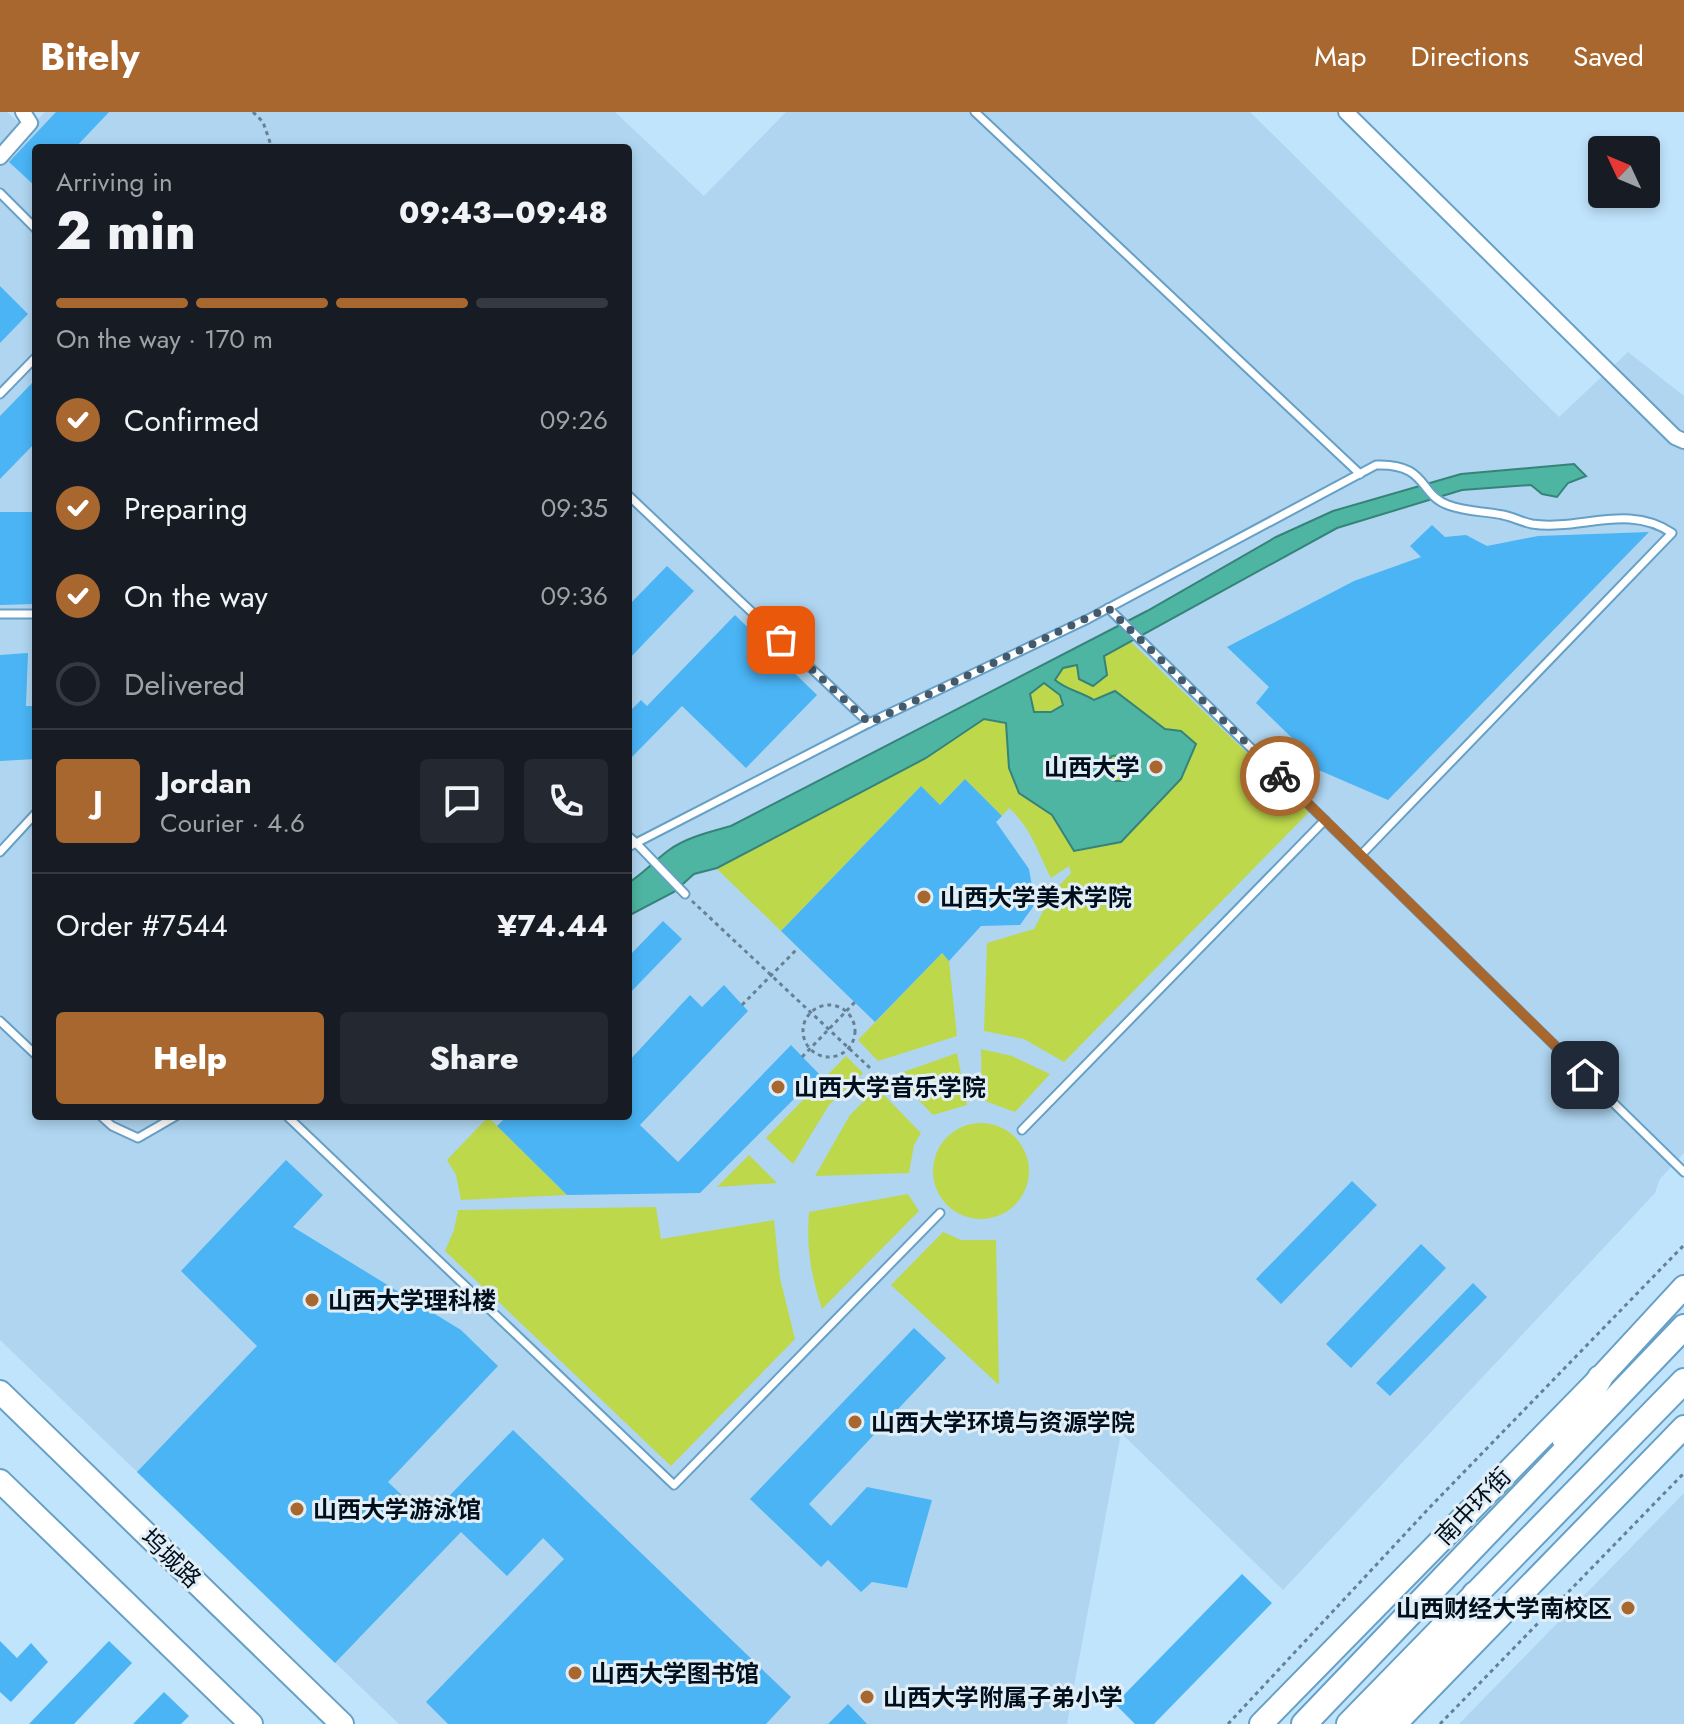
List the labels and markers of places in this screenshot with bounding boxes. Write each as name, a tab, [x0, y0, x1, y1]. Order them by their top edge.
pin	[747, 606, 815, 674]
place label: 山西大学	[1044, 750, 1140, 785]
marker: 山西大学	[1147, 758, 1165, 776]
place label: 山西大学美术学院	[940, 880, 1132, 915]
marker: 山西大学美术学院	[915, 888, 933, 906]
pin	[1551, 1041, 1619, 1109]
place label: 山西大学音乐学院	[794, 1070, 986, 1105]
marker: 山西大学音乐学院	[769, 1078, 787, 1096]
place label: 山西大学理科楼	[328, 1283, 496, 1318]
marker: 山西大学理科楼	[303, 1291, 321, 1309]
place label: 山西大学环境与资源学院	[871, 1405, 1135, 1440]
marker: 山西大学环境与资源学院	[846, 1413, 864, 1431]
place label: 山西大学游泳馆	[313, 1492, 481, 1527]
marker: 山西大学游泳馆	[288, 1500, 306, 1518]
place label: 山西财经大学南校区	[1396, 1591, 1612, 1626]
marker: 山西财经大学南校区	[1619, 1599, 1637, 1617]
place label: 山西大学图书馆	[591, 1656, 759, 1691]
marker: 山西大学图书馆	[566, 1664, 584, 1682]
place label: 山西大学附属子弟小学	[883, 1680, 1123, 1715]
marker: 山西大学附属子弟小学	[858, 1688, 876, 1706]

